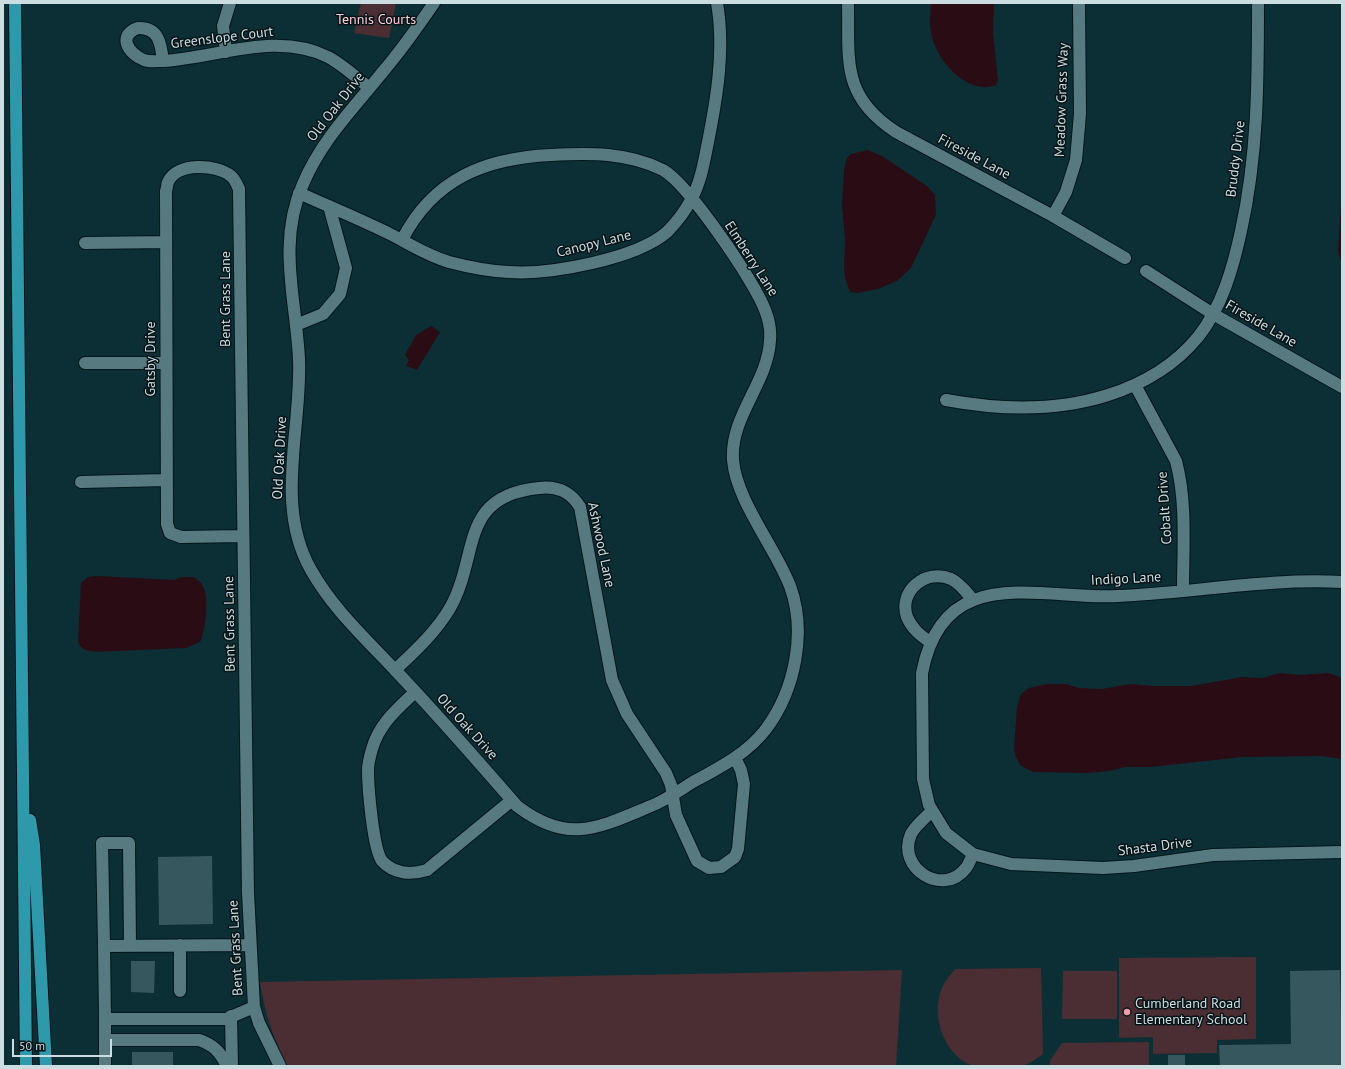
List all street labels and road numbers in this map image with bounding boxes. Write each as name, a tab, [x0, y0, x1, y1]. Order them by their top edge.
street label: Greenslope Court	[170, 23, 274, 53]
street label: Meadow Grass Way	[1052, 43, 1072, 157]
street label: Old Oak Drive	[304, 69, 368, 145]
street label: Bruddy Drive	[1223, 120, 1249, 198]
street label: Fireside Lane	[935, 131, 1013, 183]
street label: Elmberry Lane	[721, 218, 781, 300]
street label: Canopy Lane	[555, 227, 633, 261]
street label: Bent Grass Lane	[218, 251, 234, 347]
street label: Fireside Lane	[1222, 297, 1300, 351]
street label: Gatsby Drive	[143, 321, 159, 397]
street label: Old Oak Drive	[269, 416, 291, 500]
street label: Cobalt Drive	[1154, 471, 1176, 545]
street label: Ashwood Lane	[584, 501, 618, 589]
street label: Indigo Lane	[1090, 569, 1162, 589]
street label: Bent Grass Lane	[221, 576, 239, 672]
street label: Old Oak Drive	[433, 690, 501, 764]
street label: Shasta Drive	[1117, 834, 1193, 860]
street label: Bent Grass Lane	[225, 900, 247, 996]

